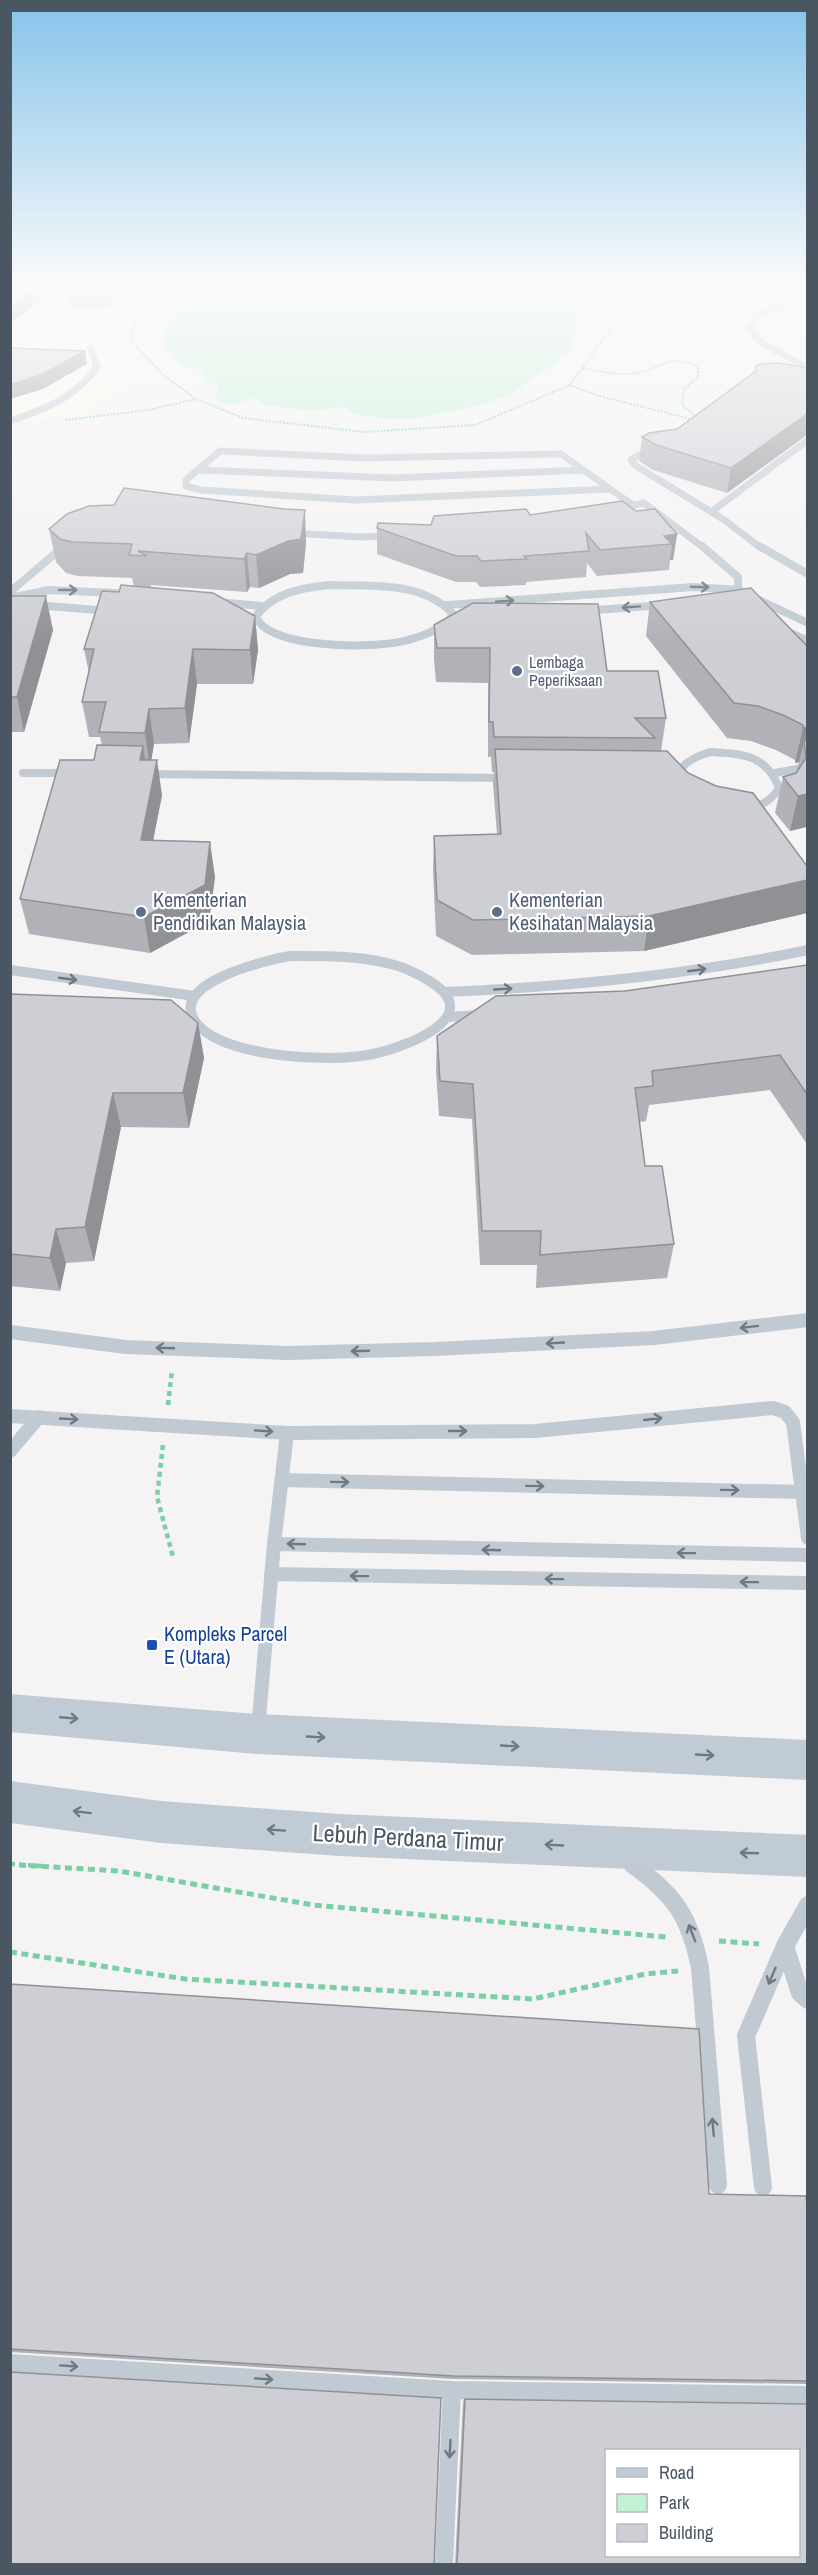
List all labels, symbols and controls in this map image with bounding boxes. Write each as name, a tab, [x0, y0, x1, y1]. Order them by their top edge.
one-way arrow	[689, 582, 709, 593]
one-way arrow	[58, 584, 77, 596]
one-way arrow	[495, 595, 515, 606]
one-way arrow	[621, 602, 641, 613]
place label: Lembaga Peperiksaan	[529, 651, 603, 691]
marker: Lembaga Peperiksaan	[510, 664, 524, 678]
place label: Kementerian Pendidikan Malaysia	[153, 886, 306, 936]
place label: Kementerian Kesihatan Malaysia	[509, 886, 653, 936]
marker: Kementerian Pendidikan Malaysia	[134, 905, 148, 919]
marker: Kementerian Kesihatan Malaysia	[490, 905, 504, 919]
one-way arrow	[686, 965, 706, 976]
one-way arrow	[58, 974, 78, 985]
one-way arrow	[492, 983, 512, 994]
one-way arrow	[740, 1321, 760, 1332]
one-way arrow	[546, 1337, 566, 1348]
one-way arrow	[156, 1343, 176, 1354]
one-way arrow	[351, 1345, 371, 1357]
one-way arrow	[642, 1413, 662, 1424]
one-way arrow	[58, 1414, 78, 1425]
one-way arrow	[448, 1425, 468, 1437]
one-way arrow	[253, 1426, 273, 1437]
one-way arrow	[330, 1476, 350, 1487]
one-way arrow	[525, 1480, 545, 1492]
one-way arrow	[720, 1484, 740, 1496]
one-way arrow	[287, 1539, 307, 1550]
one-way arrow	[482, 1544, 502, 1555]
one-way arrow	[677, 1547, 697, 1558]
one-way arrow	[350, 1570, 370, 1582]
one-way arrow	[545, 1573, 565, 1585]
one-way arrow	[740, 1576, 760, 1588]
place label: Kompleks Parcel E (Utara)	[164, 1620, 287, 1670]
marker: Kompleks Parcel E (Utara)	[145, 1638, 159, 1652]
one-way arrow	[58, 1713, 78, 1724]
one-way arrow	[305, 1732, 325, 1743]
one-way arrow	[500, 1741, 520, 1752]
one-way arrow	[695, 1750, 715, 1761]
one-way arrow	[72, 1806, 92, 1817]
street label: Lebuh Perdana Timur	[312, 1816, 505, 1858]
one-way arrow	[266, 1825, 286, 1836]
one-way arrow	[545, 1839, 565, 1850]
one-way arrow	[740, 1848, 760, 1859]
one-way arrow	[685, 1925, 696, 1943]
one-way arrow	[766, 1966, 777, 1985]
one-way arrow	[707, 2117, 718, 2137]
one-way arrow	[58, 2361, 78, 2372]
one-way arrow	[253, 2373, 273, 2384]
one-way arrow	[444, 2438, 455, 2458]
legend	[605, 2449, 800, 2557]
text: Road	[659, 2460, 694, 2485]
text: Park	[659, 2490, 690, 2515]
text: Building	[659, 2520, 714, 2545]

